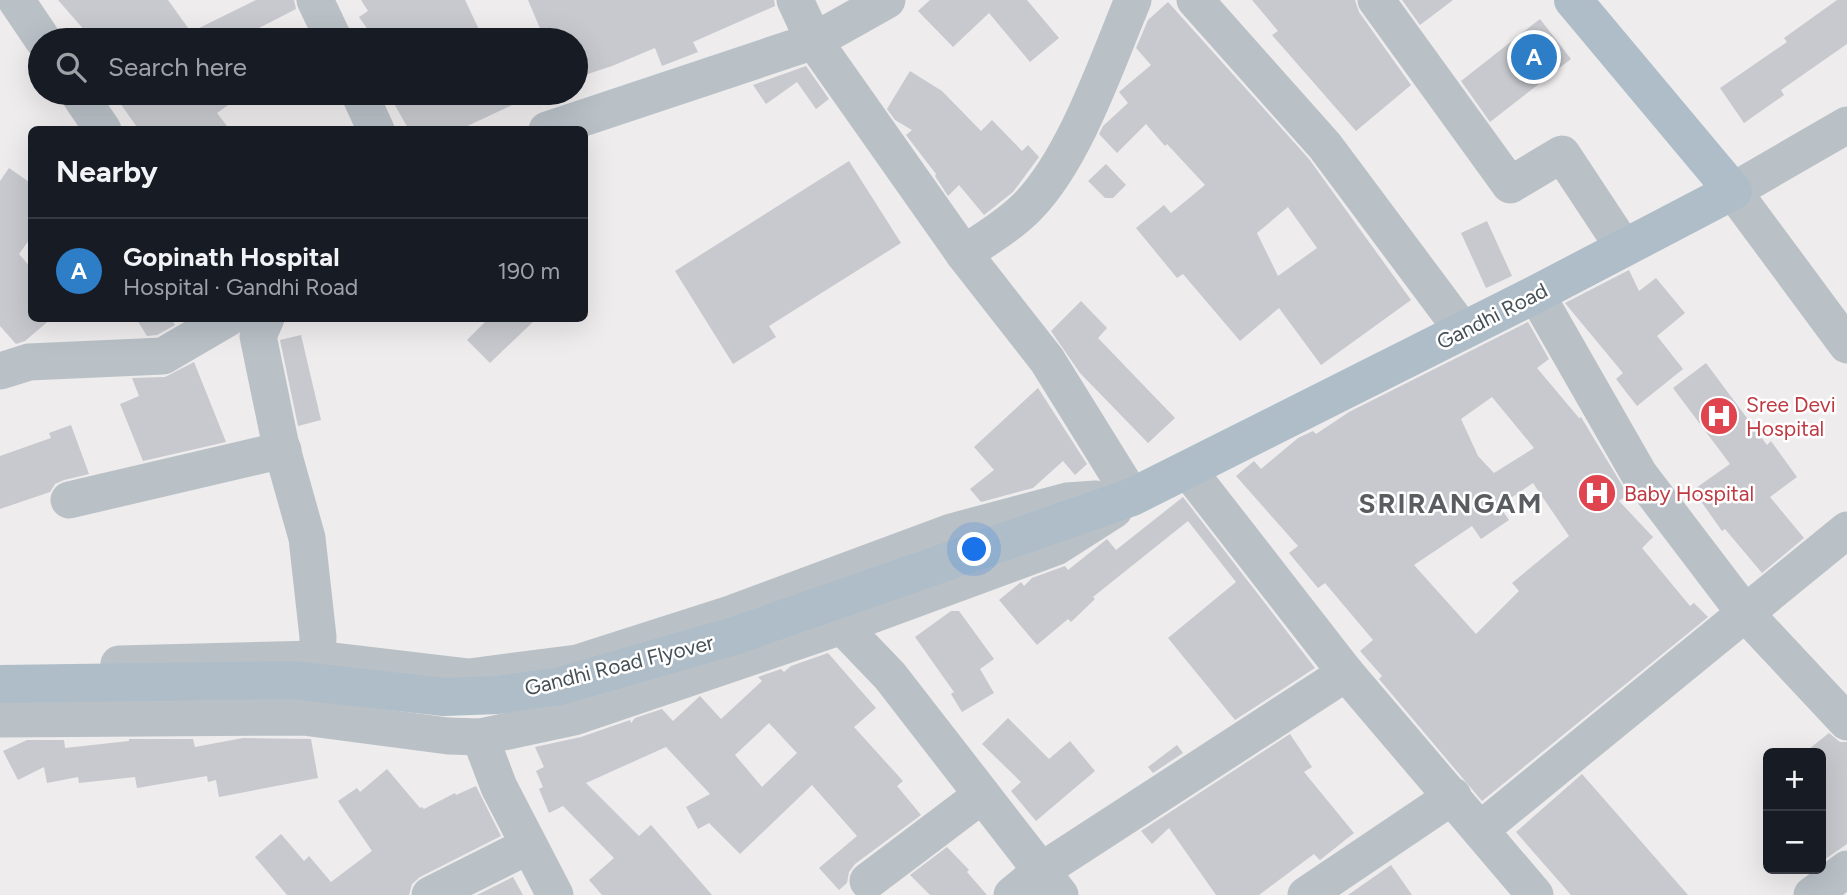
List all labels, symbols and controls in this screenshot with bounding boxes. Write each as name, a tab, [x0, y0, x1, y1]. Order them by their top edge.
search box	[28, 28, 588, 105]
pin: A	[1511, 31, 1557, 83]
icon: search	[52, 48, 90, 86]
text: Search here	[108, 51, 247, 83]
text: Nearby	[56, 153, 158, 190]
text: Gopinath Hospital	[123, 241, 340, 273]
text: A	[71, 257, 87, 285]
text: 190 m	[497, 257, 560, 285]
text: Hospital · Gandhi Road	[123, 273, 358, 301]
street label: Gandhi Road	[1432, 277, 1552, 355]
place label: Sree Devi Hospital	[1746, 392, 1836, 441]
hospital icon: Sree Devi Hospital	[1698, 395, 1740, 437]
hospital icon: Baby Hospital	[1576, 472, 1618, 514]
place label: Baby Hospital	[1624, 481, 1754, 506]
district label: SRIRANGAM	[1358, 486, 1544, 520]
your location	[957, 532, 991, 566]
street label: Gandhi Road Flyover	[522, 629, 716, 701]
map controls	[1763, 748, 1826, 874]
button: +	[1763, 748, 1826, 811]
button: −	[1763, 811, 1826, 874]

